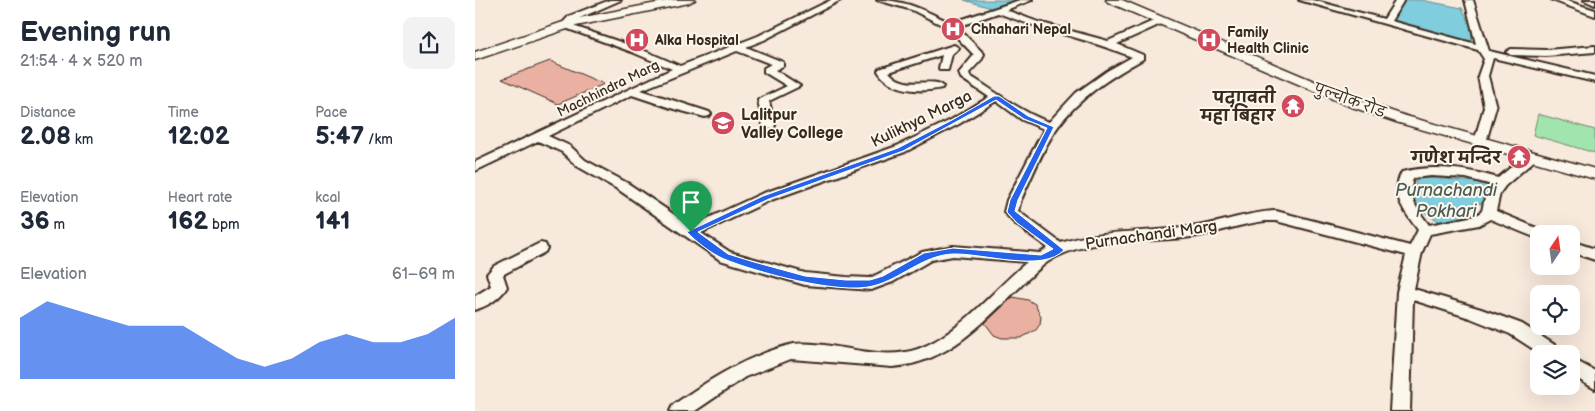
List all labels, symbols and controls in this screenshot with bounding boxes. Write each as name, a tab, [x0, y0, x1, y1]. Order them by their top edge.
text: Evening run	[20, 16, 171, 49]
hospital icon: Chhahari Nepal	[940, 16, 966, 42]
button: share	[403, 17, 455, 69]
place label: Chhahari Nepal	[971, 21, 1071, 38]
place label: Family Health Clinic	[1227, 24, 1309, 57]
hospital icon: Alka Hospital	[624, 27, 650, 53]
hospital icon: Family Health Clinic	[1196, 27, 1222, 53]
place label: Alka Hospital	[654, 32, 739, 49]
text: 21:54 · 4 × 520 m	[20, 52, 143, 71]
street label: Machhindra Marg	[554, 56, 662, 121]
street label: पुल्चोक रोड	[1311, 77, 1389, 122]
place label: पद्मावती महा बिहार	[1199, 85, 1276, 126]
street label: Kulikhya Marga	[868, 87, 975, 152]
temple icon: पद्मावती महा बिहार	[1280, 93, 1306, 119]
text: Distance	[20, 104, 76, 121]
text: Time	[168, 104, 199, 121]
text: Pace	[315, 104, 347, 121]
place label: Lalitpur Valley College	[741, 106, 843, 143]
school or university icon: Lalitpur Valley College	[710, 110, 736, 136]
text: 2.08	[20, 121, 71, 152]
text: 12:02	[168, 121, 230, 152]
text: 5:47	[315, 121, 364, 152]
text: km	[71, 131, 93, 148]
text: /km	[364, 131, 393, 148]
temple icon: गणेश मन्दिर	[1506, 144, 1532, 170]
place label: गणेश मन्दिर	[1409, 145, 1502, 168]
water label: Purnachandi Pokhari	[1395, 180, 1498, 222]
pin	[670, 181, 712, 232]
icon: arrive	[677, 188, 705, 216]
text: Elevation	[20, 189, 78, 206]
text: Heart rate	[168, 189, 232, 206]
text: kcal	[315, 189, 340, 206]
text: 36	[20, 206, 50, 237]
text: 162	[168, 206, 208, 237]
text: 141	[315, 206, 351, 237]
text: m	[50, 216, 65, 233]
text: bpm	[208, 216, 240, 233]
street label: Purnachandi Marg	[1084, 217, 1218, 254]
north arrow	[1530, 225, 1580, 275]
map controls	[1530, 225, 1580, 395]
text: Elevation	[20, 265, 87, 284]
text: 61–69 m	[392, 265, 455, 284]
button: locate	[1530, 285, 1580, 335]
button: layers	[1530, 345, 1580, 395]

